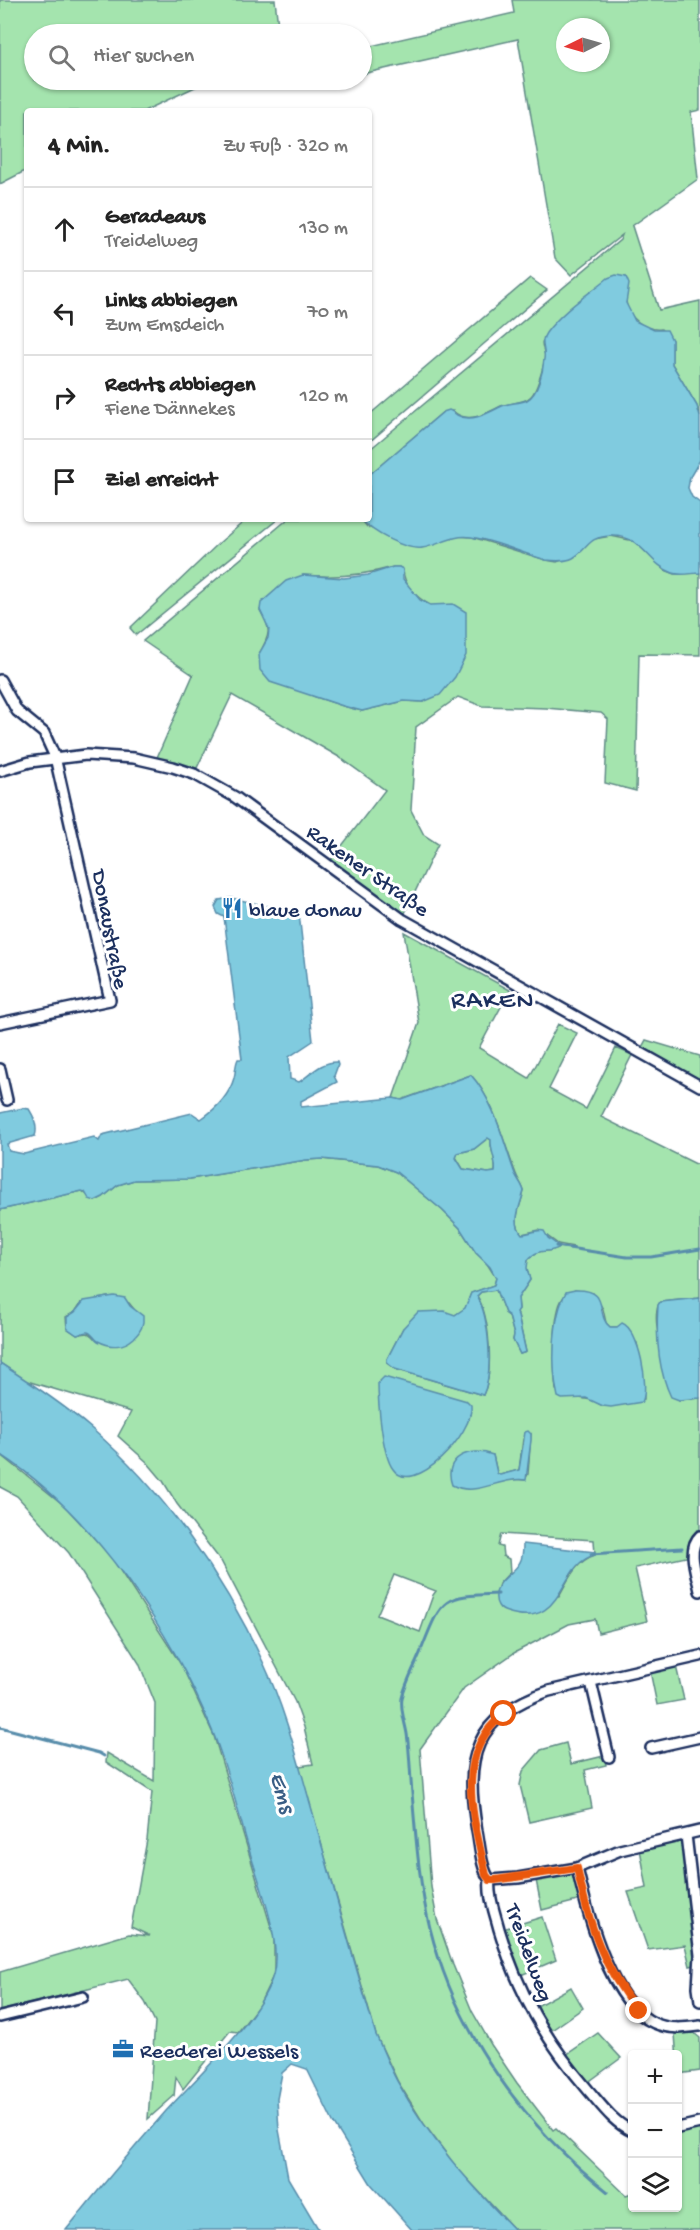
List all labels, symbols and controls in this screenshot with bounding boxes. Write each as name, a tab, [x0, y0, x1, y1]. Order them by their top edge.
north arrow	[556, 18, 610, 72]
search box	[24, 24, 372, 90]
icon: search	[45, 41, 78, 74]
text: Hier suchen	[93, 44, 194, 70]
text: 4 Min.	[48, 132, 111, 163]
text: Zu Fuß · 320 m	[223, 136, 348, 159]
text: Geradeaus	[105, 205, 205, 231]
icon: ahead	[48, 213, 81, 246]
text: 130 m	[299, 218, 348, 241]
text: Treidelweg	[105, 231, 198, 254]
text: Links abbiegen	[105, 289, 237, 315]
icon: left	[48, 297, 81, 330]
text: 70 m	[307, 302, 348, 325]
text: Zum Emsdeich	[105, 315, 224, 338]
text: Rechts abbiegen	[105, 373, 255, 399]
icon: right	[48, 381, 81, 414]
text: 120 m	[300, 386, 348, 409]
text: Fiene Dännekes	[105, 399, 235, 422]
icon: arrive	[48, 465, 81, 498]
text: Ziel erreicht	[105, 468, 217, 494]
street label: Rakener Straße	[300, 820, 434, 924]
street label: Donaustraße	[83, 866, 132, 992]
restaurant icon: blaue donau	[220, 896, 244, 920]
place label: blaue donau	[249, 899, 362, 925]
district label: RAKEN	[451, 987, 535, 1018]
route start	[490, 1700, 516, 1726]
water label: Ems	[261, 1769, 301, 1819]
street label: Treidelweg	[497, 1899, 557, 2006]
route end	[625, 1997, 651, 2023]
office icon: Reederei Wessels	[111, 2037, 135, 2061]
place label: Reederei Wessels	[140, 2040, 299, 2066]
map controls	[628, 2050, 682, 2212]
button: +	[628, 2050, 682, 2104]
button: −	[628, 2104, 682, 2158]
button: layers	[628, 2158, 682, 2212]

